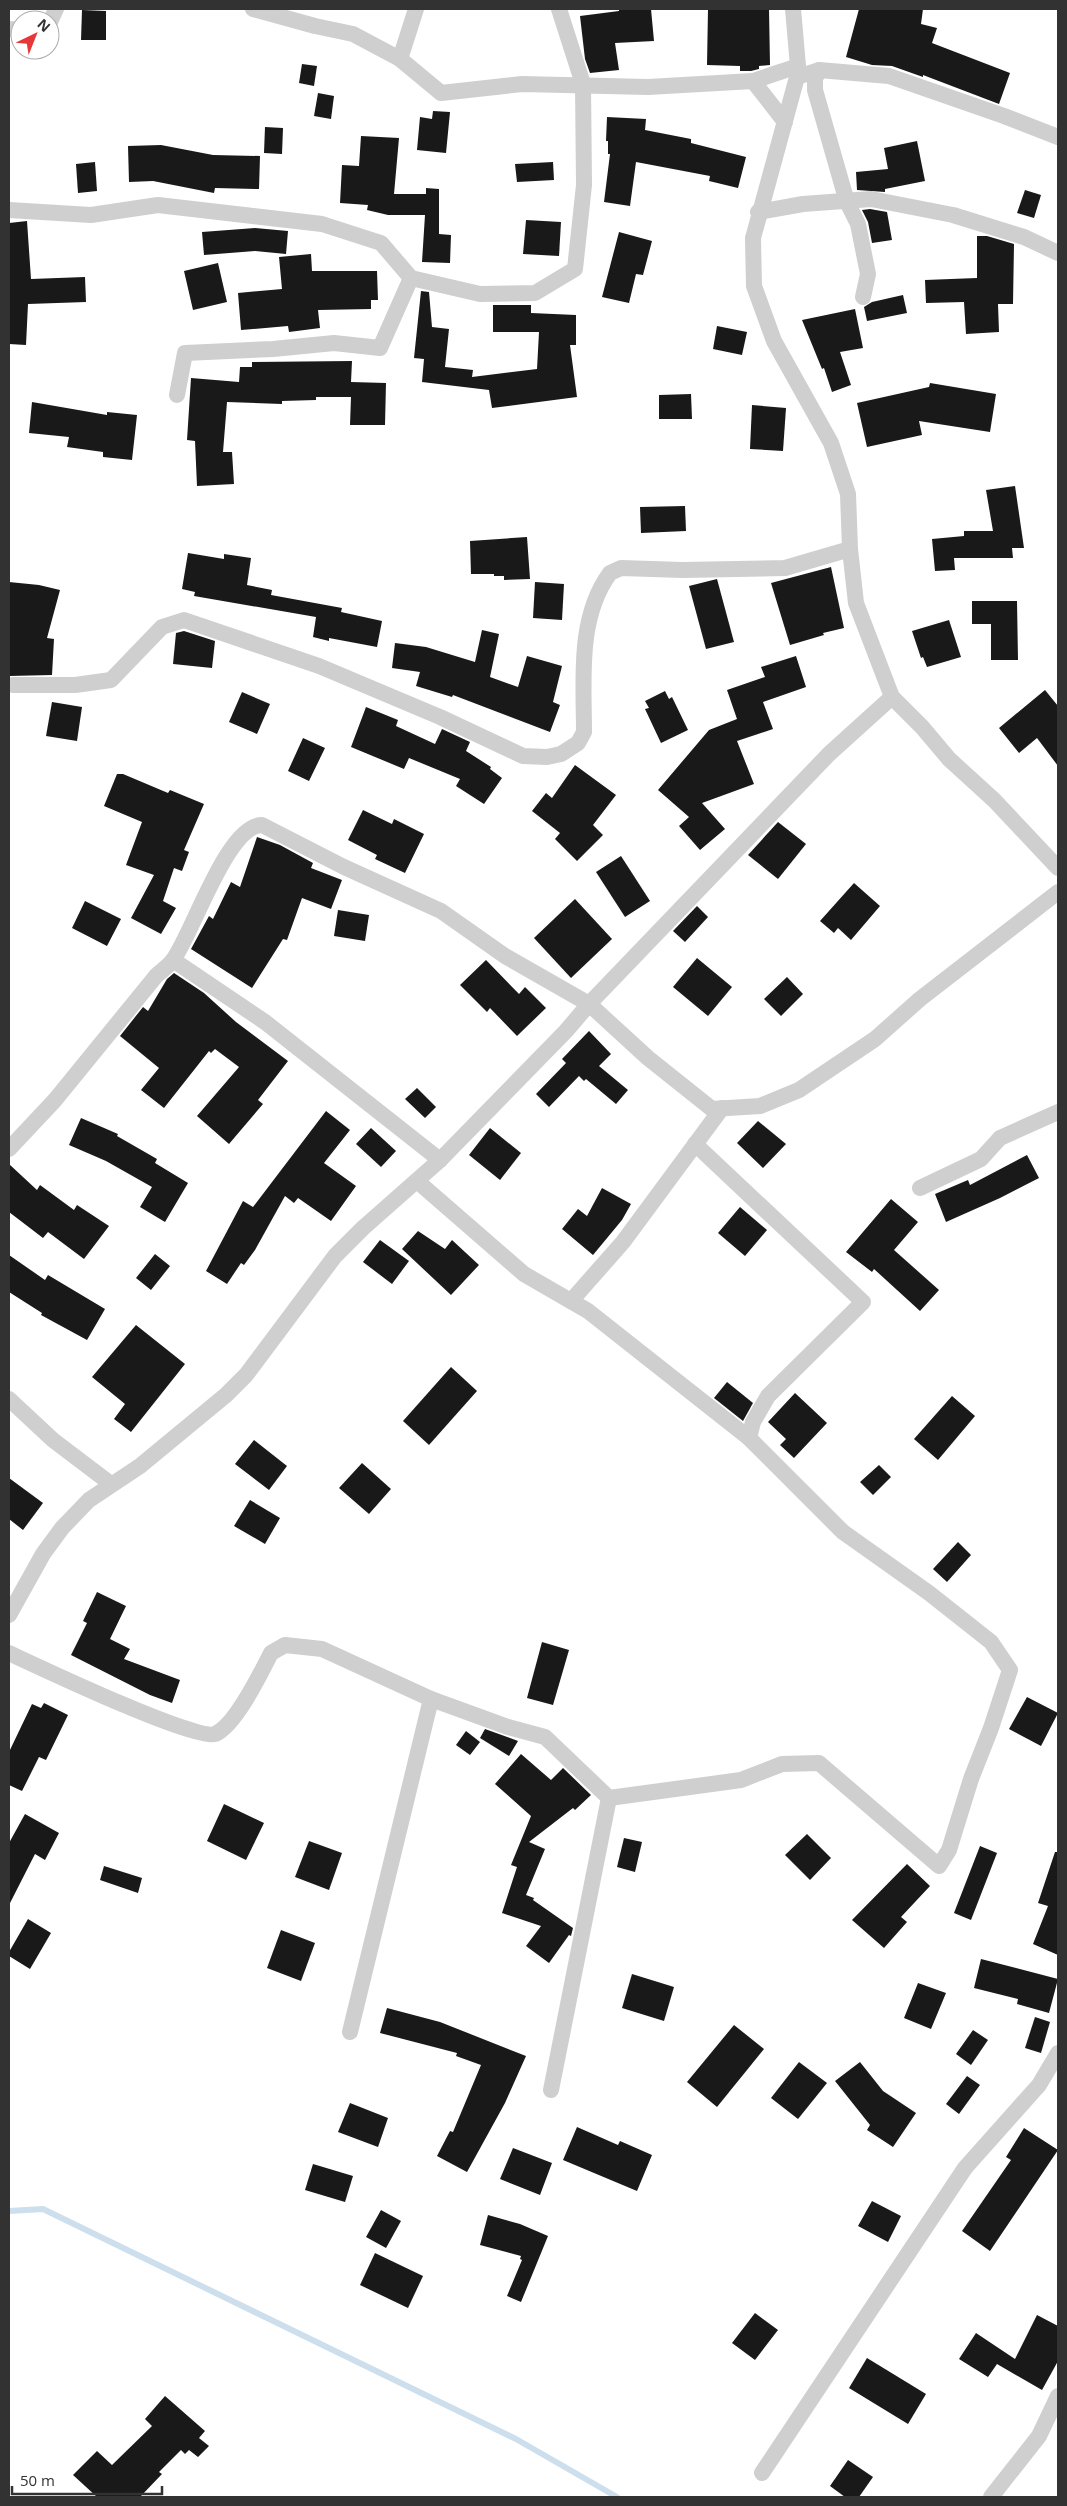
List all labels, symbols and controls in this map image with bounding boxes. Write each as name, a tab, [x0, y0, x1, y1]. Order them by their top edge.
north arrow	[10, 10, 60, 60]
text: N	[34, 14, 55, 36]
scale bar	[12, 2464, 162, 2496]
text: 50 m	[20, 2470, 55, 2490]

